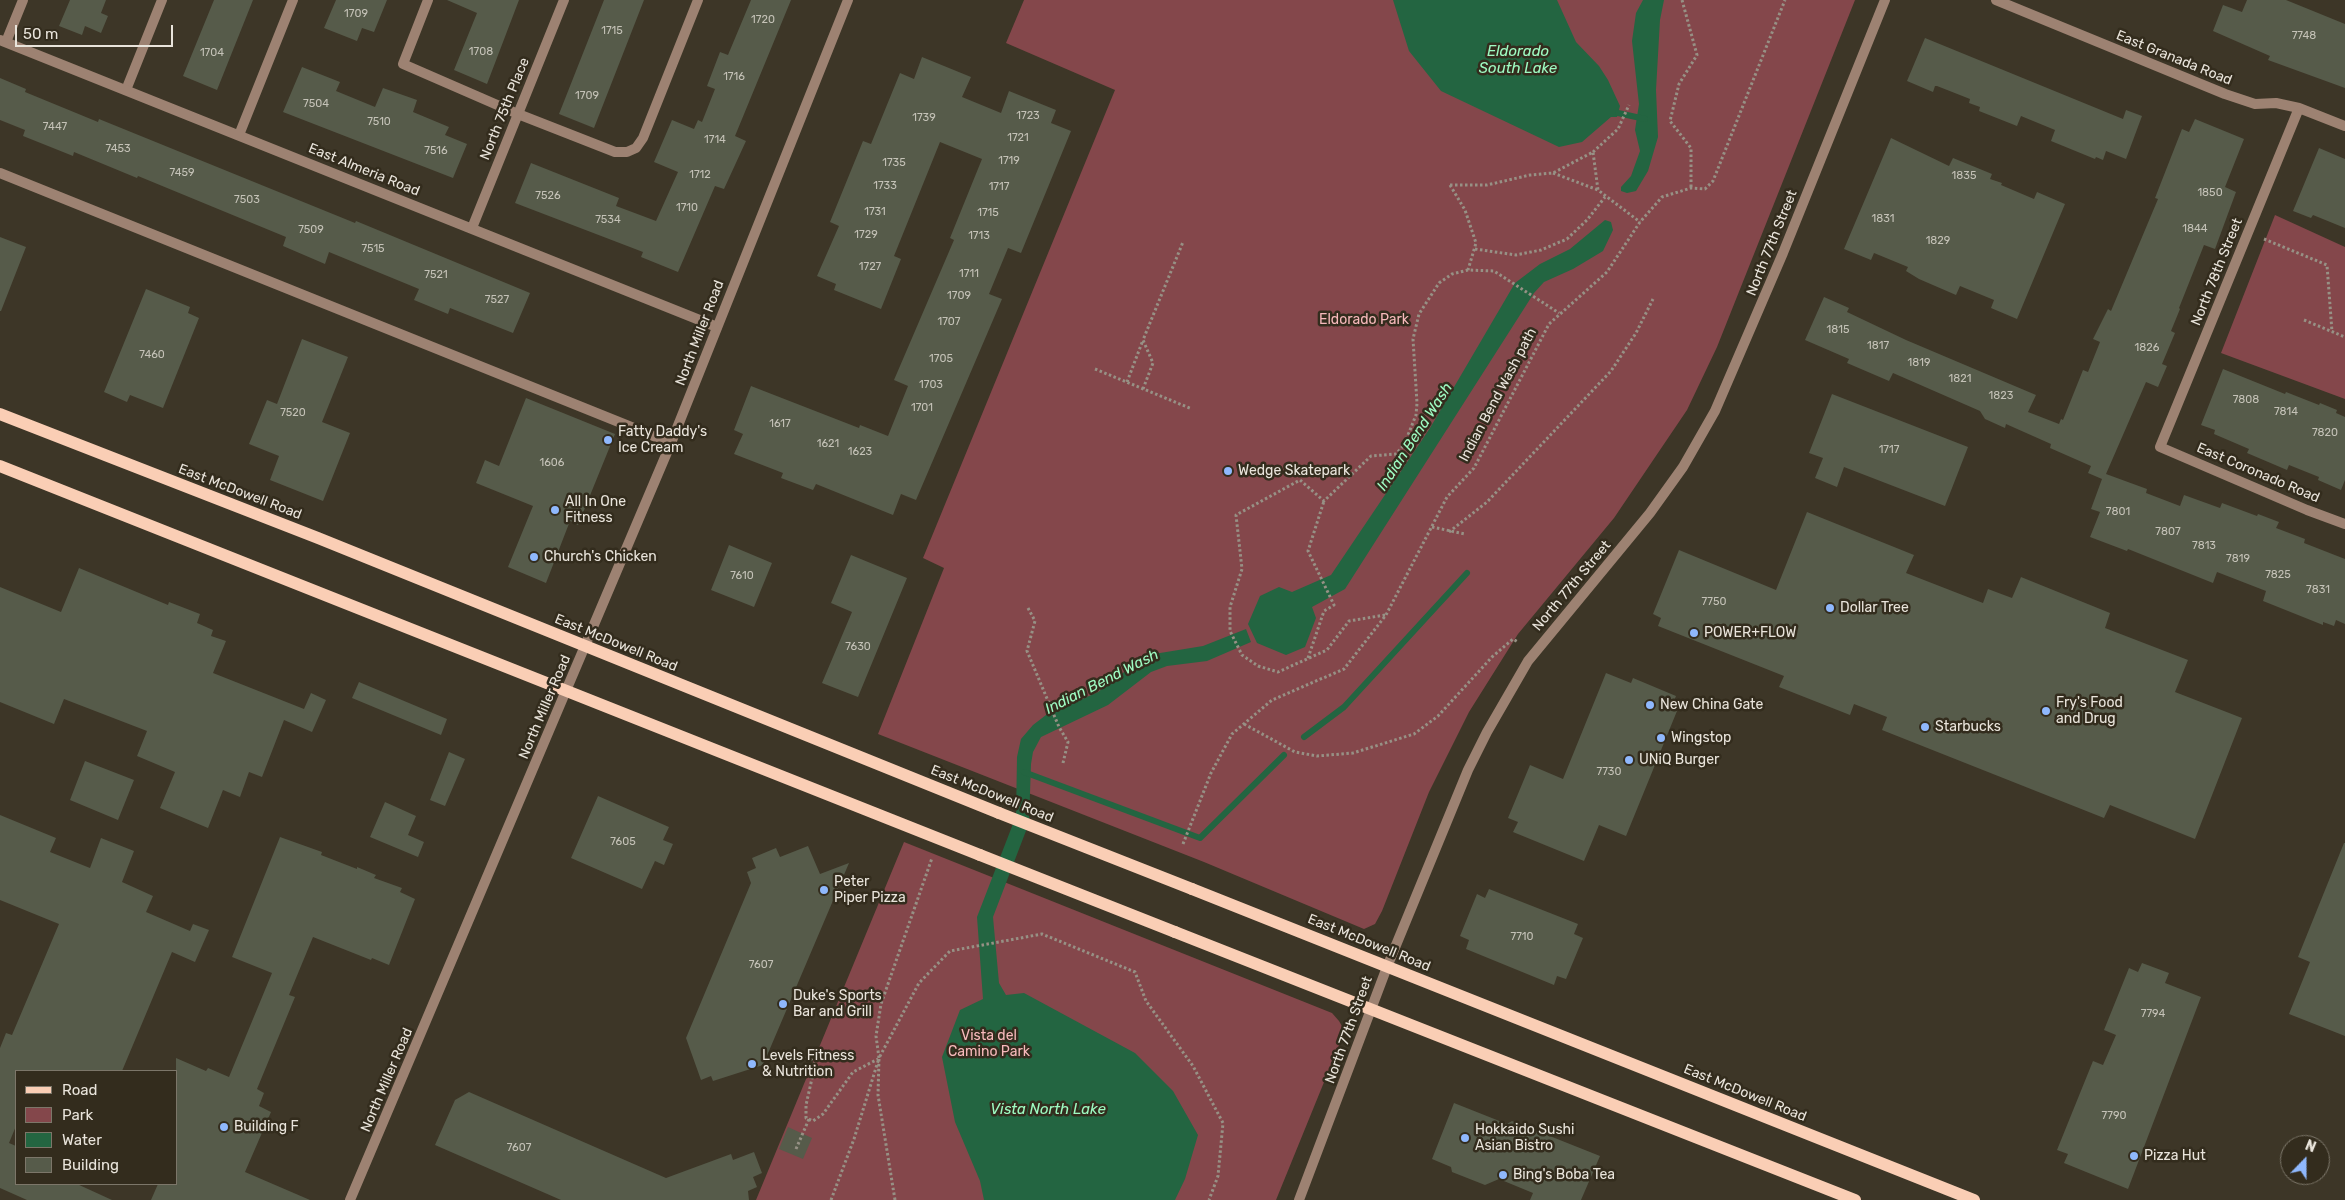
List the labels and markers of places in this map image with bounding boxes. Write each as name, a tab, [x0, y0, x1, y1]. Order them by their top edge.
place label: Fatty Daddy's Ice Cream	[618, 424, 707, 457]
marker: Fatty Daddy's Ice Cream	[602, 434, 614, 446]
place label: Wedge Skatepark	[1238, 463, 1350, 479]
marker: Wedge Skatepark	[1222, 465, 1234, 477]
place label: All In One Fitness	[565, 494, 626, 526]
marker: All In One Fitness	[549, 504, 561, 516]
place label: Church's Chicken	[544, 549, 657, 565]
marker: Church's Chicken	[528, 551, 540, 563]
place label: Dollar Tree	[1840, 600, 1909, 616]
marker: Dollar Tree	[1824, 602, 1836, 614]
place label: POWER+FLOW	[1704, 625, 1796, 641]
marker: POWER+FLOW	[1688, 627, 1700, 639]
place label: Fry's Food and Drug	[2056, 695, 2123, 728]
place label: New China Gate	[1660, 697, 1763, 713]
marker: New China Gate	[1644, 699, 1656, 711]
marker: Fry's Food and Drug	[2040, 705, 2052, 717]
place label: Starbucks	[1935, 719, 2001, 735]
marker: Starbucks	[1919, 721, 1931, 733]
place label: Wingstop	[1671, 730, 1731, 746]
marker: Wingstop	[1655, 732, 1667, 744]
place label: UNiQ Burger	[1639, 752, 1719, 768]
marker: UNiQ Burger	[1623, 754, 1635, 766]
place label: Peter Piper Pizza	[834, 874, 906, 906]
marker: Peter Piper Pizza	[818, 884, 830, 896]
place label: Duke's Sports Bar and Grill	[793, 988, 882, 1020]
marker: Duke's Sports Bar and Grill	[777, 998, 789, 1010]
place label: Levels Fitness & Nutrition	[762, 1048, 854, 1080]
marker: Levels Fitness & Nutrition	[746, 1058, 758, 1070]
place label: Building F	[234, 1119, 299, 1135]
marker: Building F	[218, 1121, 230, 1133]
place label: Hokkaido Sushi Asian Bistro	[1475, 1122, 1574, 1154]
marker: Hokkaido Sushi Asian Bistro	[1459, 1132, 1471, 1144]
place label: Pizza Hut	[2144, 1148, 2206, 1164]
marker: Pizza Hut	[2128, 1150, 2140, 1162]
place label: Bing's Boba Tea	[1513, 1167, 1615, 1183]
marker: Bing's Boba Tea	[1497, 1169, 1509, 1181]

